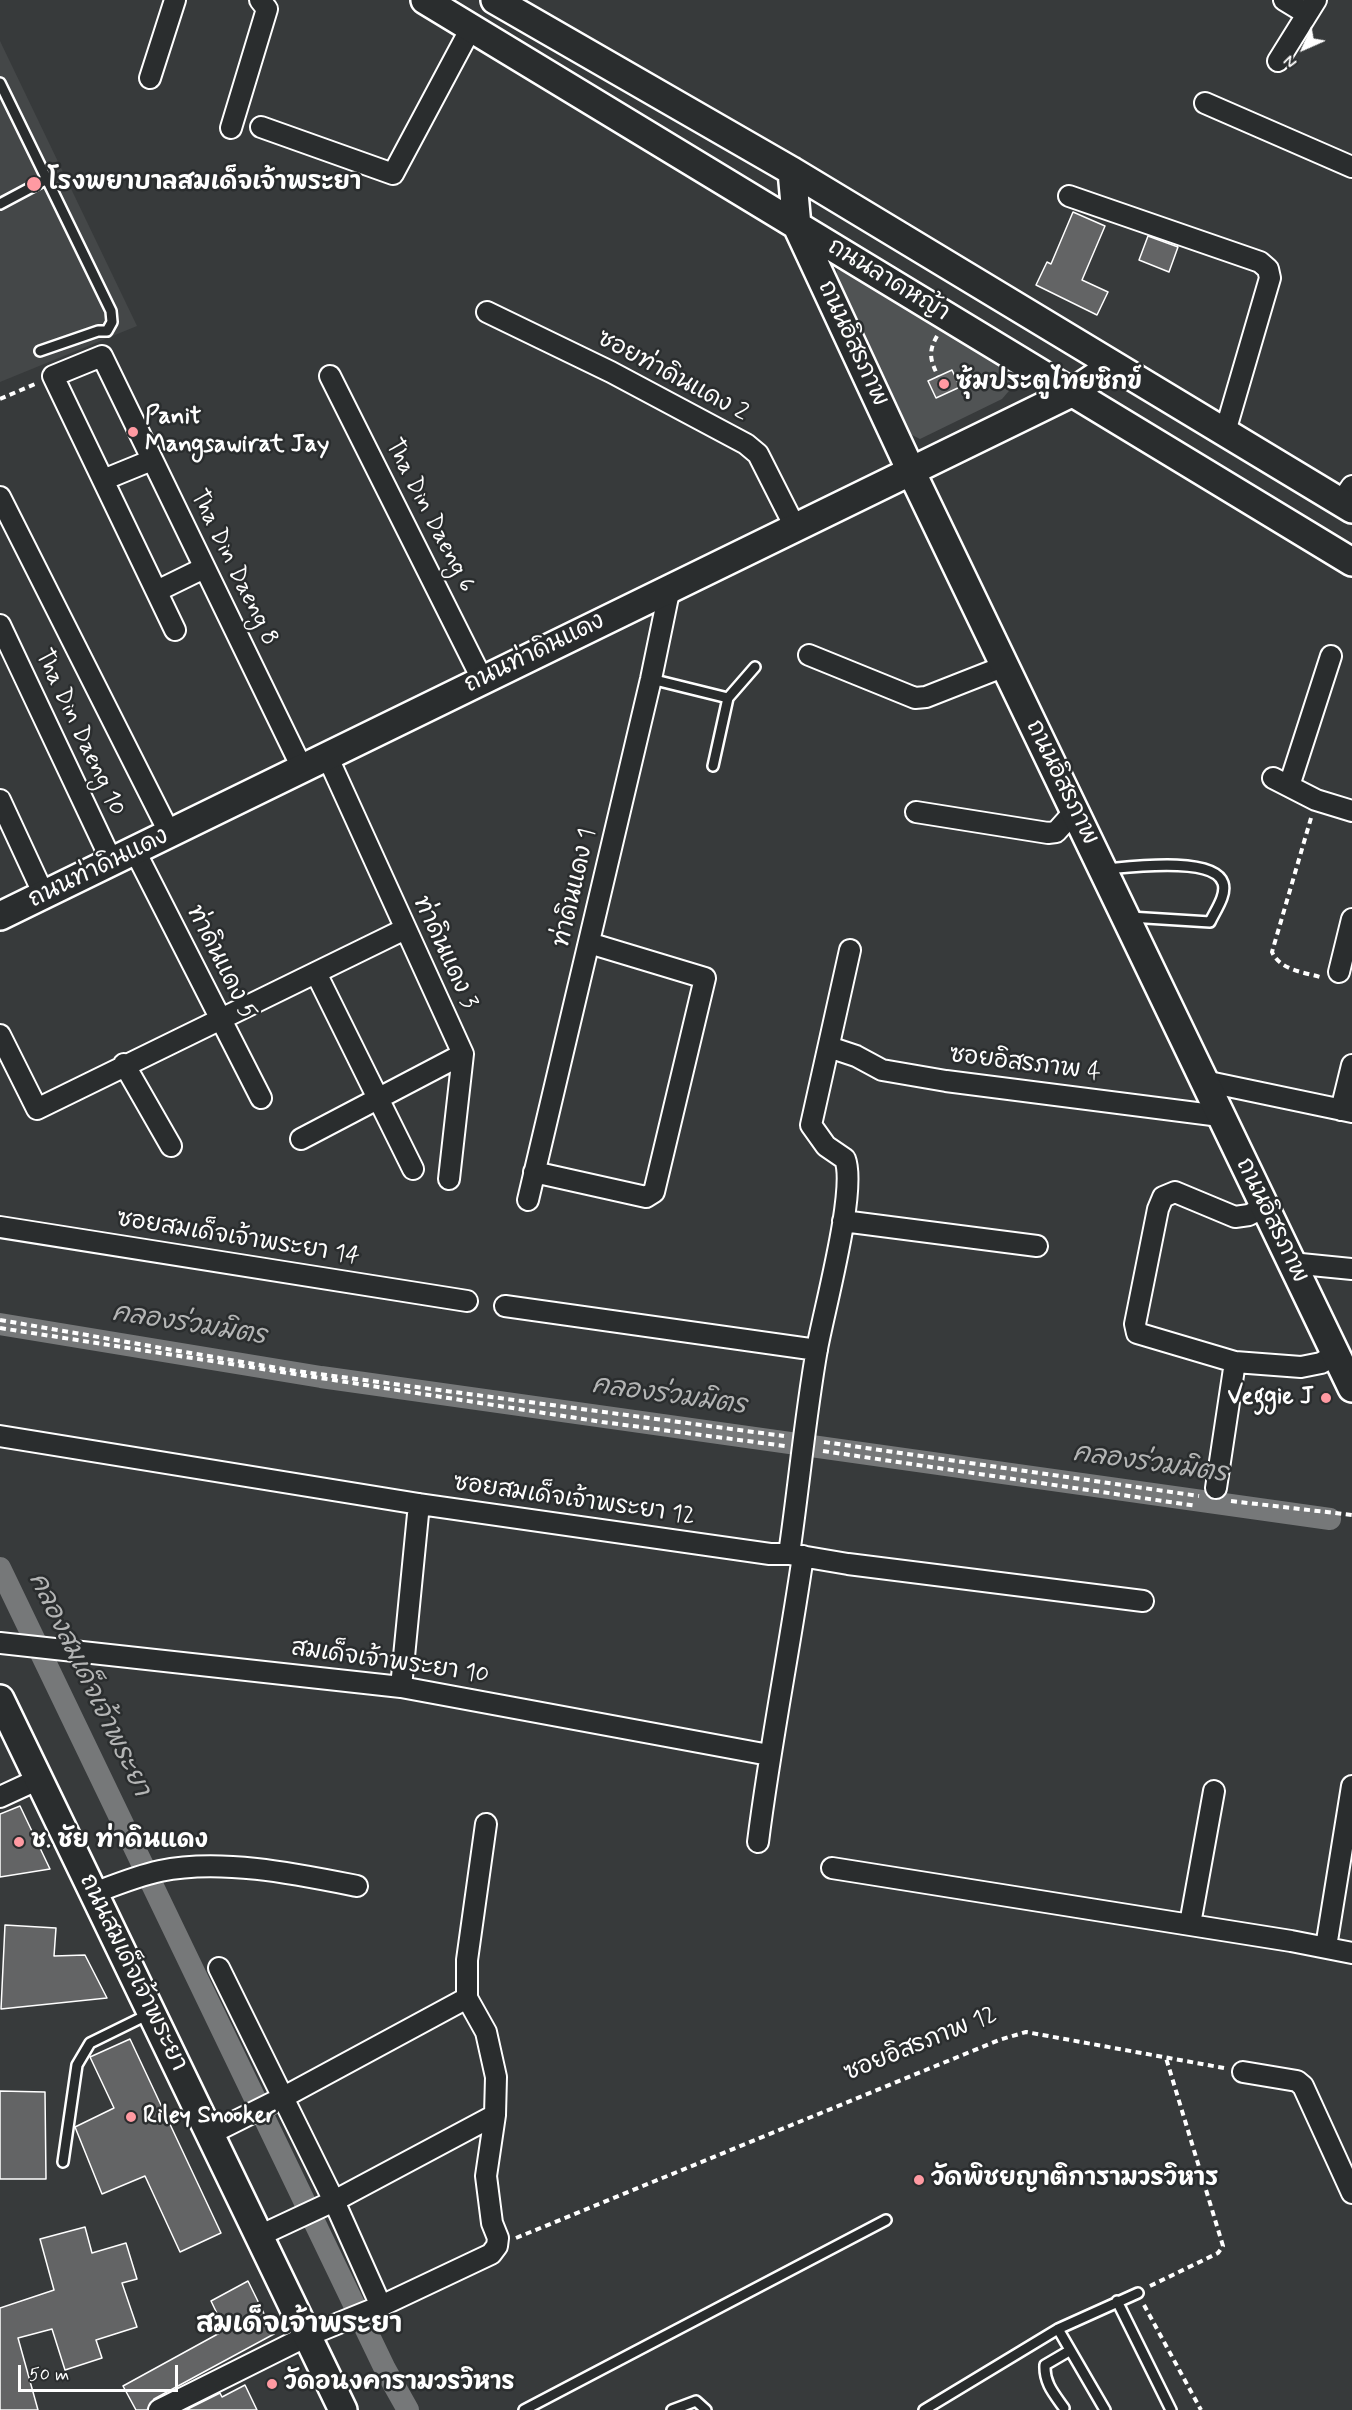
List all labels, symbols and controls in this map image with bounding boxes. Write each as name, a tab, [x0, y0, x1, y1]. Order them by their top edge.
north arrow	[1274, 18, 1334, 78]
text: N	[1280, 50, 1302, 72]
place label: โรงพยาบาลสมเด็จเจ้าพระยา	[48, 170, 361, 198]
marker: โรงพยาบาลสมเด็จเจ้าพระยา	[25, 175, 43, 193]
street label: ถนนลาดหญ้า	[822, 233, 954, 329]
street label: ถนนอิสรภาพ	[810, 277, 894, 411]
street label: ซอยท่าดินแดง 2	[592, 325, 752, 429]
place label: ซุ้มประตูไทยซิกข์	[956, 370, 1142, 398]
marker: ซุ้มประตูไทยซิกข์	[937, 377, 951, 391]
place label: Panit Mangsawirat Jay	[145, 404, 329, 460]
marker: Panit Mangsawirat Jay	[126, 425, 140, 439]
street label: Tha Din Daeng 6	[378, 434, 480, 598]
street label: Tha Din Daeng 8	[183, 485, 283, 651]
street label: ถนนท่าดินแดง	[460, 608, 610, 700]
street label: Tha Din Daeng 10	[28, 645, 130, 821]
street label: ถนนอิสรภาพ	[1018, 716, 1104, 850]
street label: ถนนท่าดินแดง	[24, 823, 174, 915]
street label: ท่าดินแดง 1	[548, 826, 604, 950]
street label: ท่าดินแดง 3	[405, 892, 483, 1014]
street label: ท่าดินแดง 5	[179, 901, 261, 1025]
street label: ซอยอิสรภาพ 4	[948, 1041, 1102, 1089]
street label: ถนนอิสรภาพ	[1228, 1154, 1314, 1288]
street label: ซอยสมเด็จเจ้าพระยา 14	[114, 1206, 362, 1272]
water label: คลองร่วมมิตร	[110, 1298, 268, 1354]
water label: คลองร่วมมิตร	[590, 1371, 748, 1423]
place label: Veggie J	[1227, 1384, 1314, 1412]
marker: Veggie J	[1319, 1391, 1333, 1405]
water label: คลองร่วมมิตร	[1071, 1439, 1229, 1491]
street label: ซอยสมเด็จเจ้าพระยา 12	[451, 1470, 697, 1532]
water label: คลองสมเด็จเจ้าพระยา	[20, 1568, 156, 1802]
street label: สมเด็จเจ้าพระยา 10	[289, 1635, 491, 1691]
place label: ช. ชัย ท่าดินแดง	[31, 1828, 208, 1856]
marker: ช. ชัย ท่าดินแดง	[12, 1835, 26, 1849]
street label: ถนนสมเด็จเจ้าพระยา	[72, 1870, 192, 2076]
street label: ซอยอิสรภาพ 12	[840, 2001, 1002, 2089]
place label: Riley Snooker	[143, 2103, 276, 2131]
marker: Riley Snooker	[124, 2110, 138, 2124]
place label: วัดพิชยญาติการามวรวิหาร	[931, 2166, 1218, 2194]
marker: วัดพิชยญาติการามวรวิหาร	[912, 2173, 926, 2187]
district label: สมเด็จเจ้าพระยา	[196, 2310, 402, 2342]
scale bar	[21, 2353, 182, 2391]
text: 50 m	[29, 2363, 69, 2387]
place label: วัดอนงคารามวรวิหาร	[284, 2370, 515, 2398]
marker: วัดอนงคารามวรวิหาร	[265, 2377, 279, 2391]

